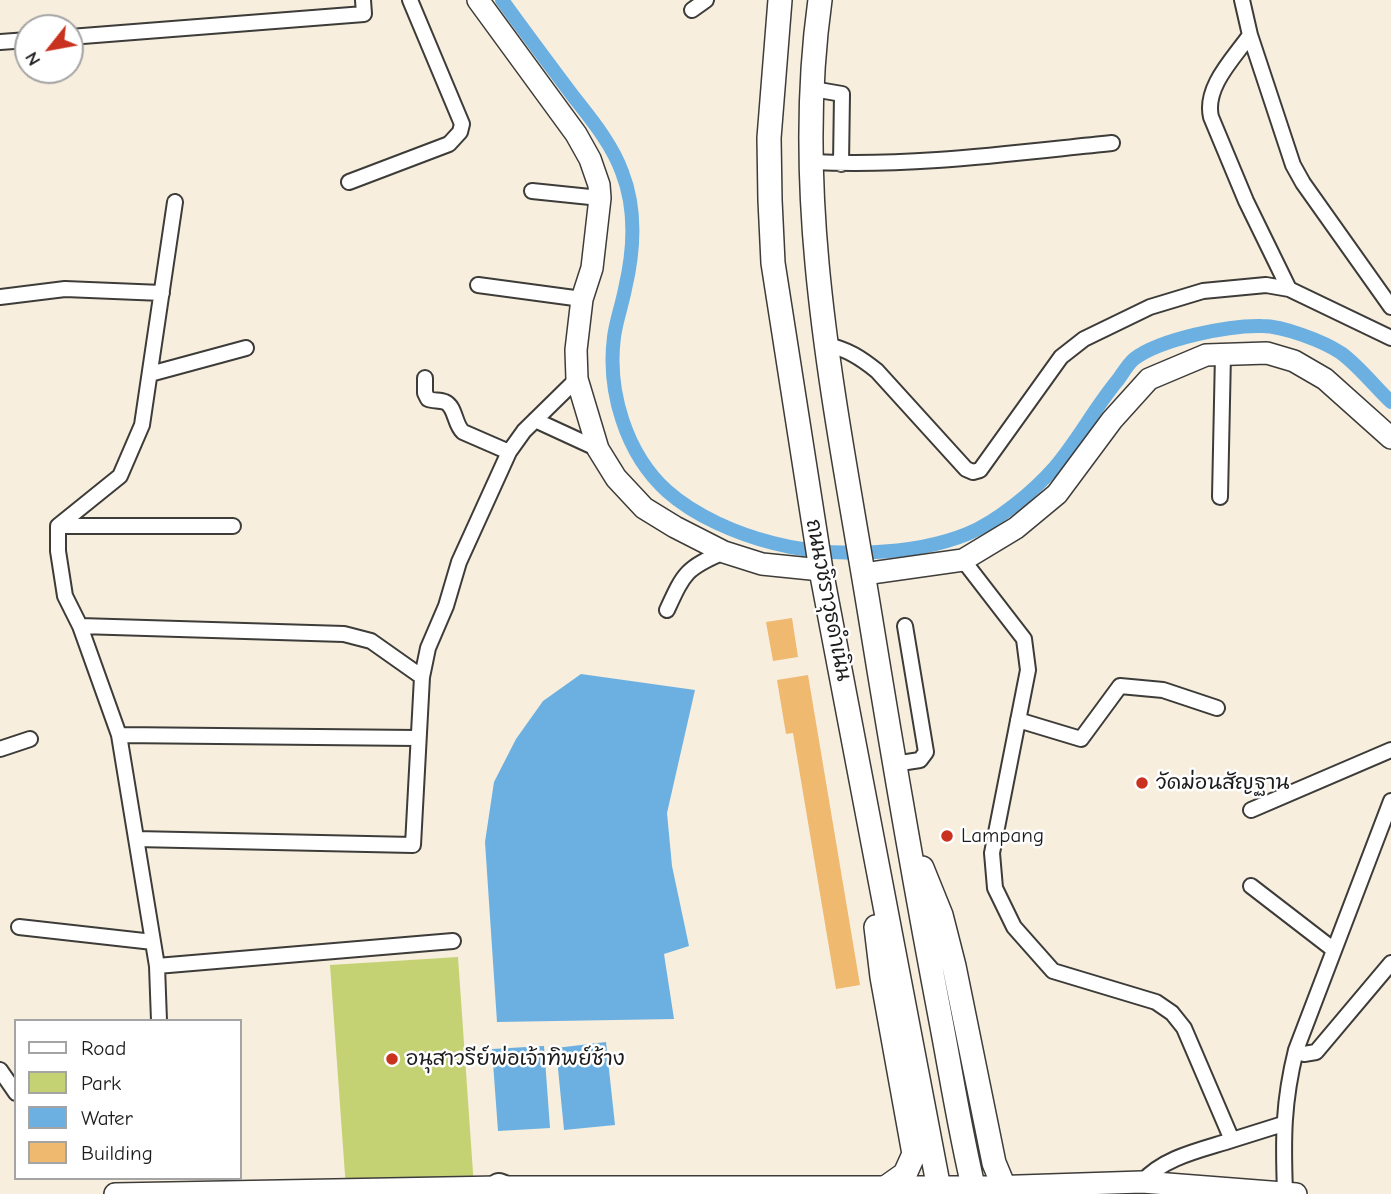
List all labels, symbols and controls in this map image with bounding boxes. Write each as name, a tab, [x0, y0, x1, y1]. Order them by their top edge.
north arrow	[14, 14, 84, 84]
text: N	[20, 48, 45, 70]
street label: ถนนวชิราวุธดำเนิน	[800, 517, 856, 683]
place label: วัดม่อนสัญฐาน	[1156, 770, 1289, 796]
marker: วัดม่อนสัญฐาน	[1134, 775, 1150, 791]
place label: Lampang	[961, 823, 1044, 849]
marker: Lampang	[939, 828, 955, 844]
legend	[14, 1019, 242, 1180]
text: Road	[81, 1036, 126, 1060]
place label: อนุสาวรีย์พ่อเจ้าทิพย์ช้าง	[406, 1046, 625, 1072]
marker: อนุสาวรีย์พ่อเจ้าทิพย์ช้าง	[384, 1051, 400, 1067]
text: Park	[81, 1071, 121, 1095]
text: Water	[81, 1106, 133, 1130]
text: Building	[81, 1141, 153, 1165]

